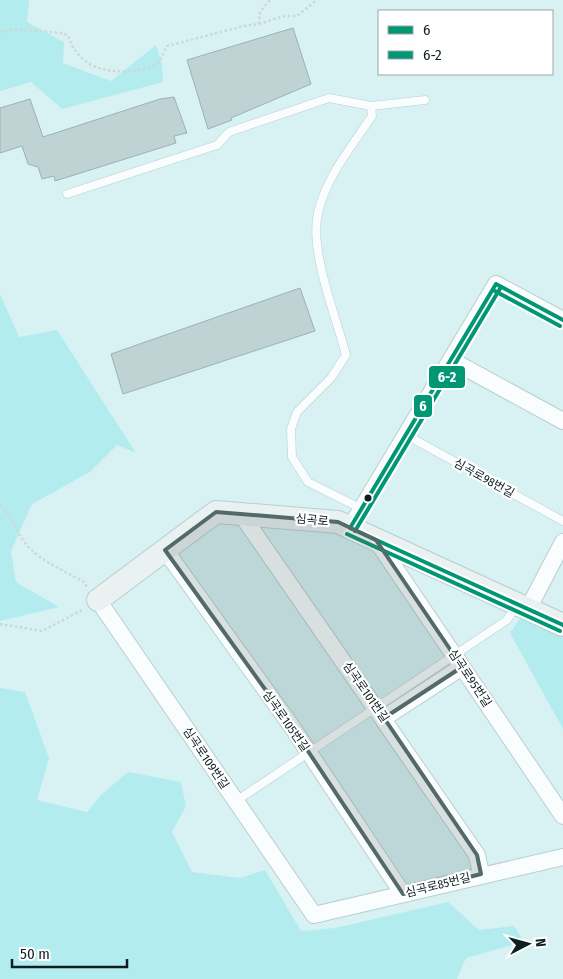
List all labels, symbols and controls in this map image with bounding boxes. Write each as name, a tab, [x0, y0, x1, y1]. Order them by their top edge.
legend	[378, 10, 553, 75]
text: 6	[423, 21, 430, 39]
text: 6-2	[423, 46, 442, 64]
line badge: 6-2	[428, 365, 466, 389]
text: 6-2	[438, 369, 457, 386]
line badge: 6	[413, 394, 433, 418]
text: 6	[419, 398, 427, 415]
street label: 심곡로98번길	[451, 456, 517, 500]
unlabelled marker	[363, 493, 373, 503]
street label: 심곡로	[295, 512, 329, 528]
street label: 심곡로95번길	[446, 647, 494, 709]
street label: 심곡로101번길	[340, 659, 392, 725]
street label: 심곡로105번길	[260, 688, 312, 754]
street label: 심곡로109번길	[180, 724, 232, 792]
street label: 심곡로85번길	[404, 870, 472, 900]
north arrow	[503, 919, 553, 969]
scale bar	[12, 936, 128, 968]
text: N	[532, 938, 549, 948]
text: 50 m	[20, 945, 50, 963]

